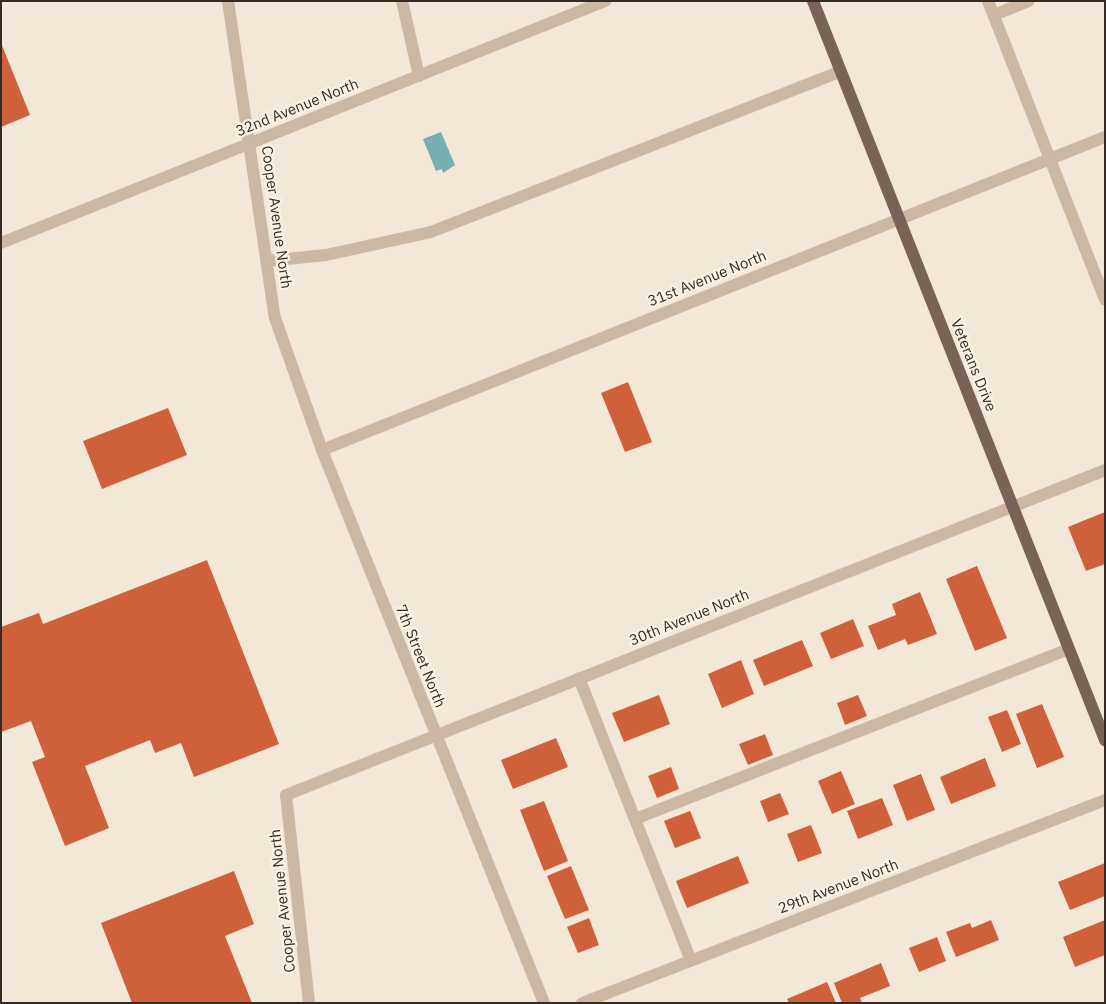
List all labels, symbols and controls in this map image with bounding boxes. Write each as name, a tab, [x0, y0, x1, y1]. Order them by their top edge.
street label: 32nd Avenue North	[233, 74, 361, 140]
street label: Cooper Avenue North	[258, 144, 296, 290]
street label: 31st Avenue North	[645, 246, 769, 310]
street label: Veterans Drive	[947, 316, 1001, 414]
street label: 30th Avenue North	[627, 585, 751, 649]
street label: 7th Street North	[392, 602, 450, 710]
street label: Cooper Avenue North	[266, 828, 298, 974]
street label: 29th Avenue North	[775, 855, 901, 917]

